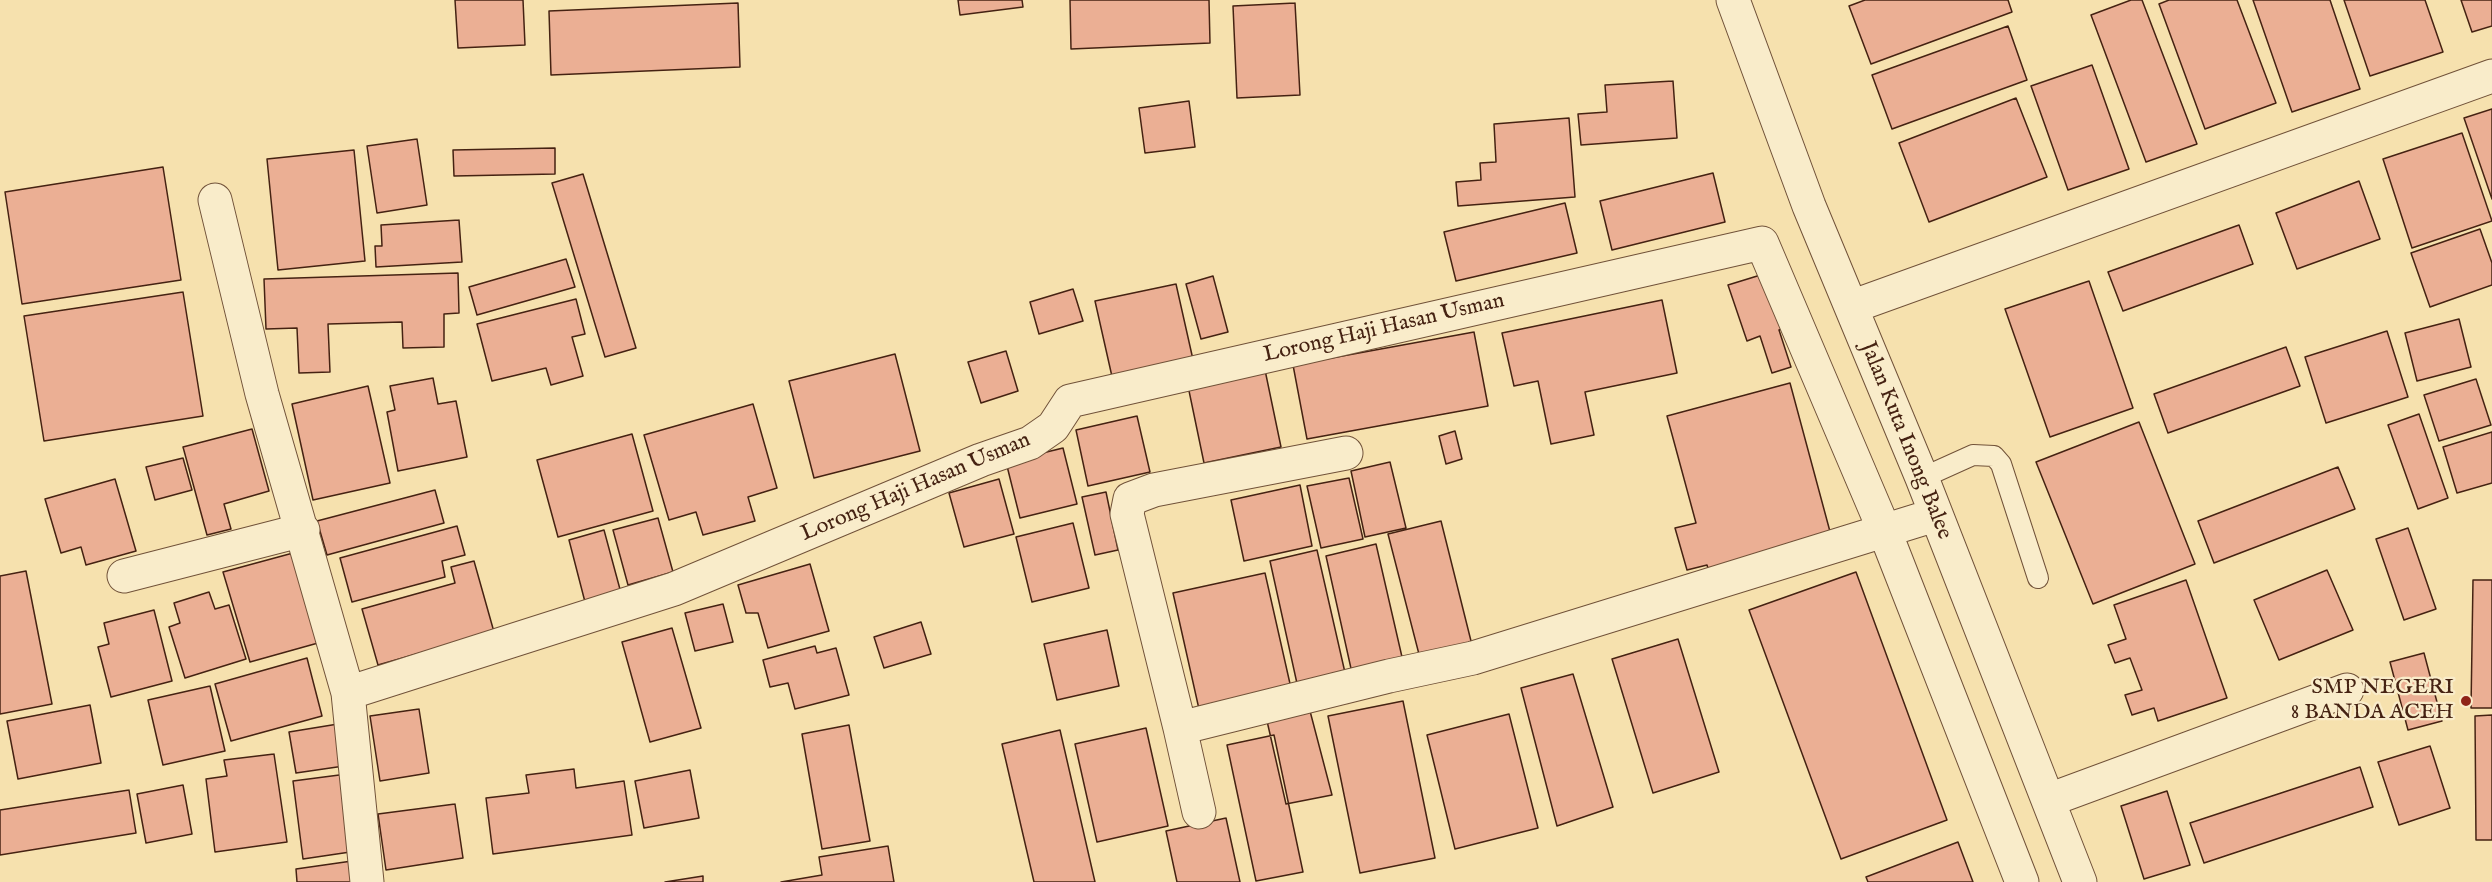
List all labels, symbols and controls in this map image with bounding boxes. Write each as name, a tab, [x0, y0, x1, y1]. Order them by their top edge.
street label: Lorong Haji Hasan Usman	[1261, 288, 1507, 370]
street label: Jalan Kuta Inong Balee	[1853, 338, 1957, 544]
street label: Lorong Haji Hasan Usman	[797, 428, 1035, 548]
place label: SMP NEGERI 8 BANDA ACEH	[2291, 675, 2454, 726]
marker: SMP NEGERI 8 BANDA ACEH	[2459, 694, 2473, 708]

